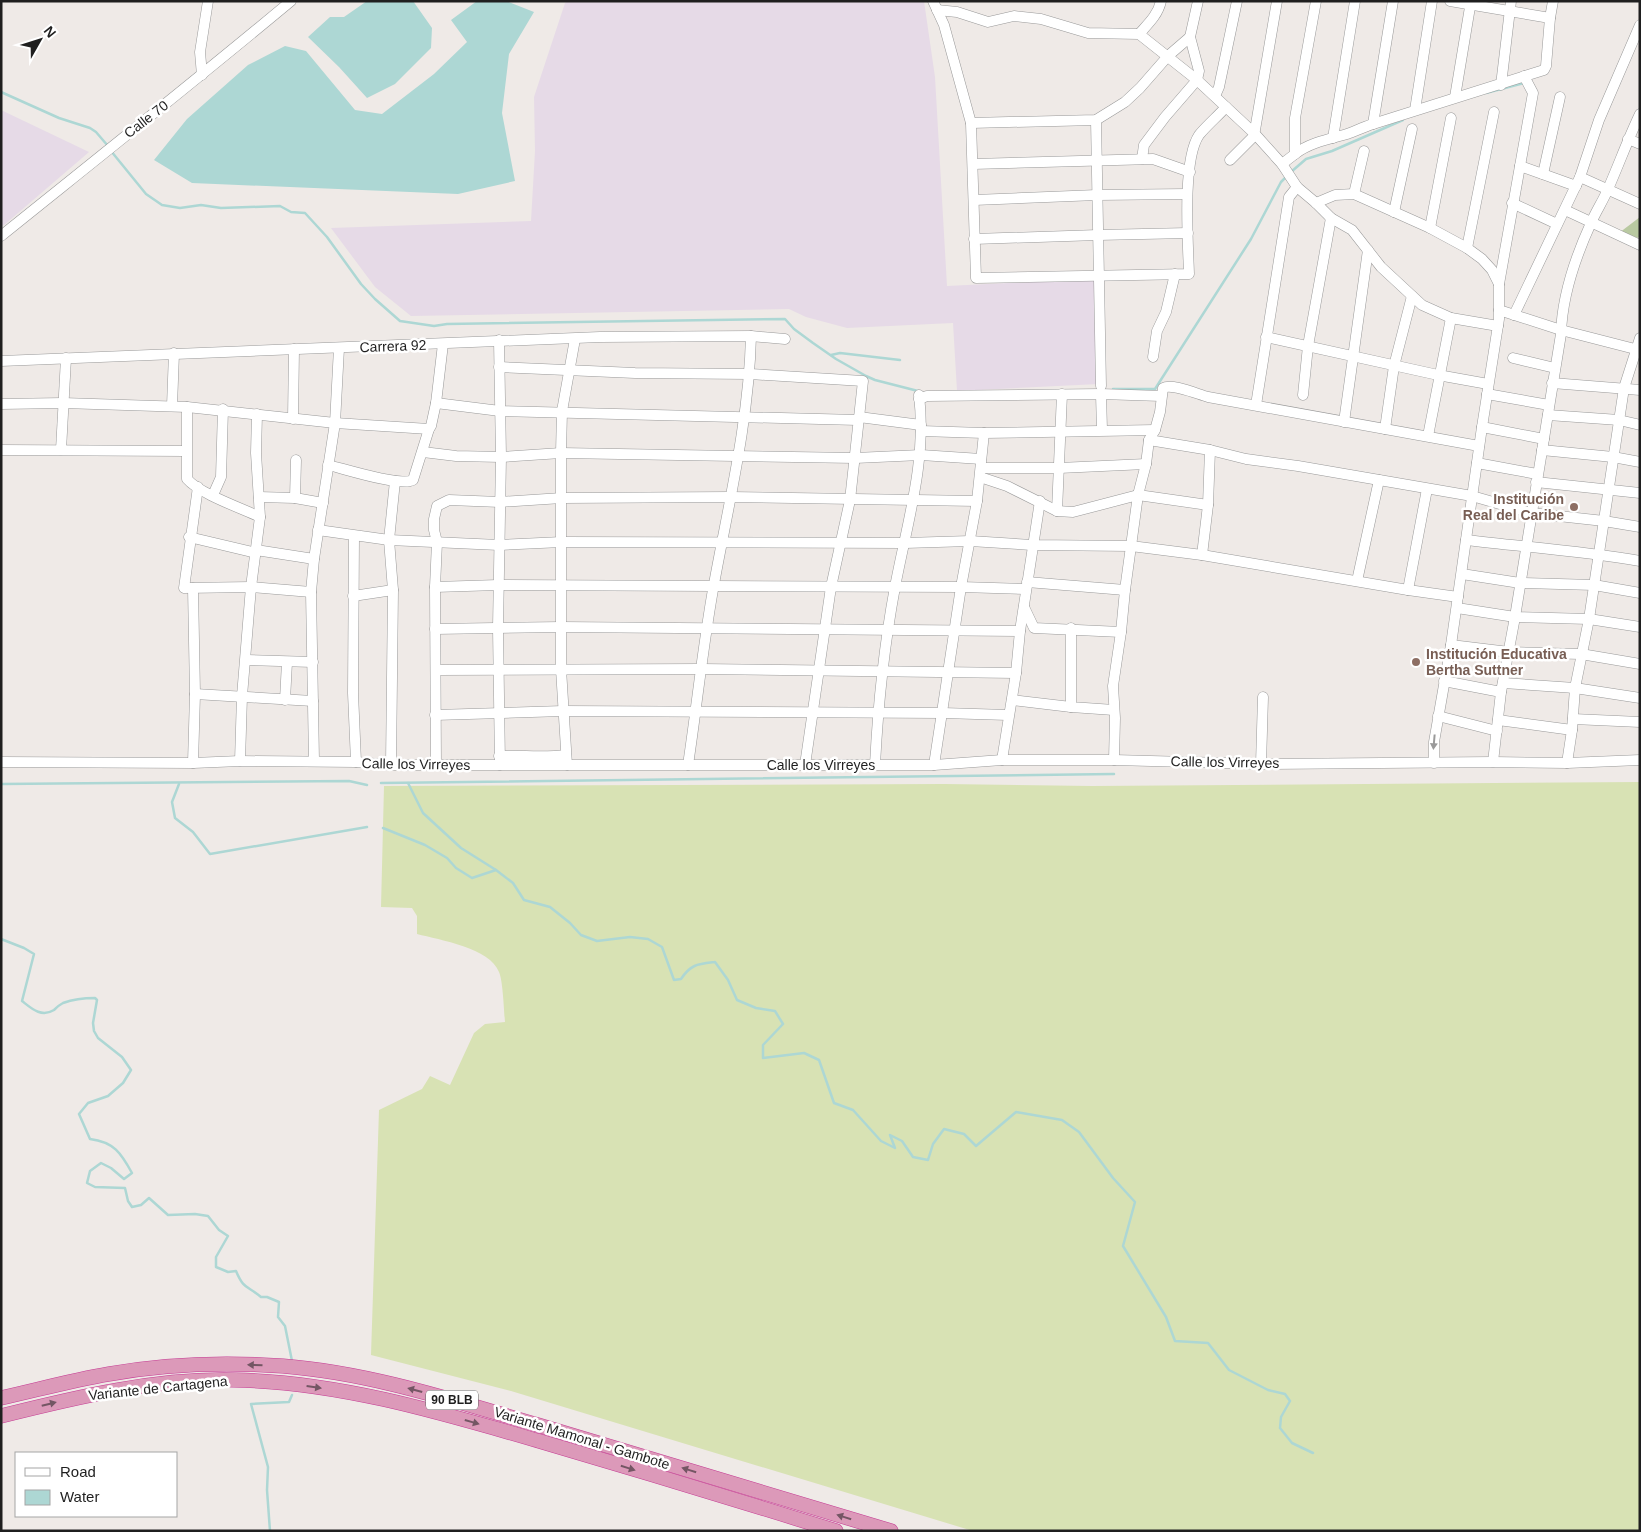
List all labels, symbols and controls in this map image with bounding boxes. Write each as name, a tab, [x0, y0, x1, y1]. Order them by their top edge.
north arrow	[15, 15, 65, 65]
text: N	[41, 23, 60, 41]
street label: Calle 70	[121, 97, 171, 141]
street label: Carrera 92	[359, 337, 427, 355]
place label: Institución Real del Caribe	[1463, 491, 1564, 523]
marker: Institución Real del Caribe	[1568, 501, 1580, 513]
place label: Institución Educativa Bertha Suttner	[1426, 646, 1567, 678]
marker: Institución Educativa Bertha Suttner	[1410, 656, 1422, 668]
one-way arrow	[1430, 734, 1438, 750]
street label: Calle los Virreyes	[1171, 753, 1279, 771]
street label: Calle los Virreyes	[362, 755, 470, 773]
street label: Calle los Virreyes	[767, 757, 875, 773]
one-way arrow	[247, 1361, 263, 1369]
street label: Variante de Cartagena	[88, 1373, 229, 1403]
one-way arrow	[306, 1383, 322, 1391]
one-way arrow	[407, 1386, 423, 1394]
road number: 90 BLB	[426, 1390, 478, 1410]
one-way arrow	[41, 1400, 56, 1408]
street label: Variante Mamonal - Gambote	[492, 1404, 672, 1472]
one-way arrow	[465, 1419, 480, 1427]
legend	[15, 1452, 178, 1517]
text: Road	[60, 1463, 96, 1480]
one-way arrow	[621, 1464, 636, 1472]
one-way arrow	[681, 1465, 696, 1473]
text: Water	[60, 1488, 99, 1505]
one-way arrow	[837, 1512, 852, 1520]

